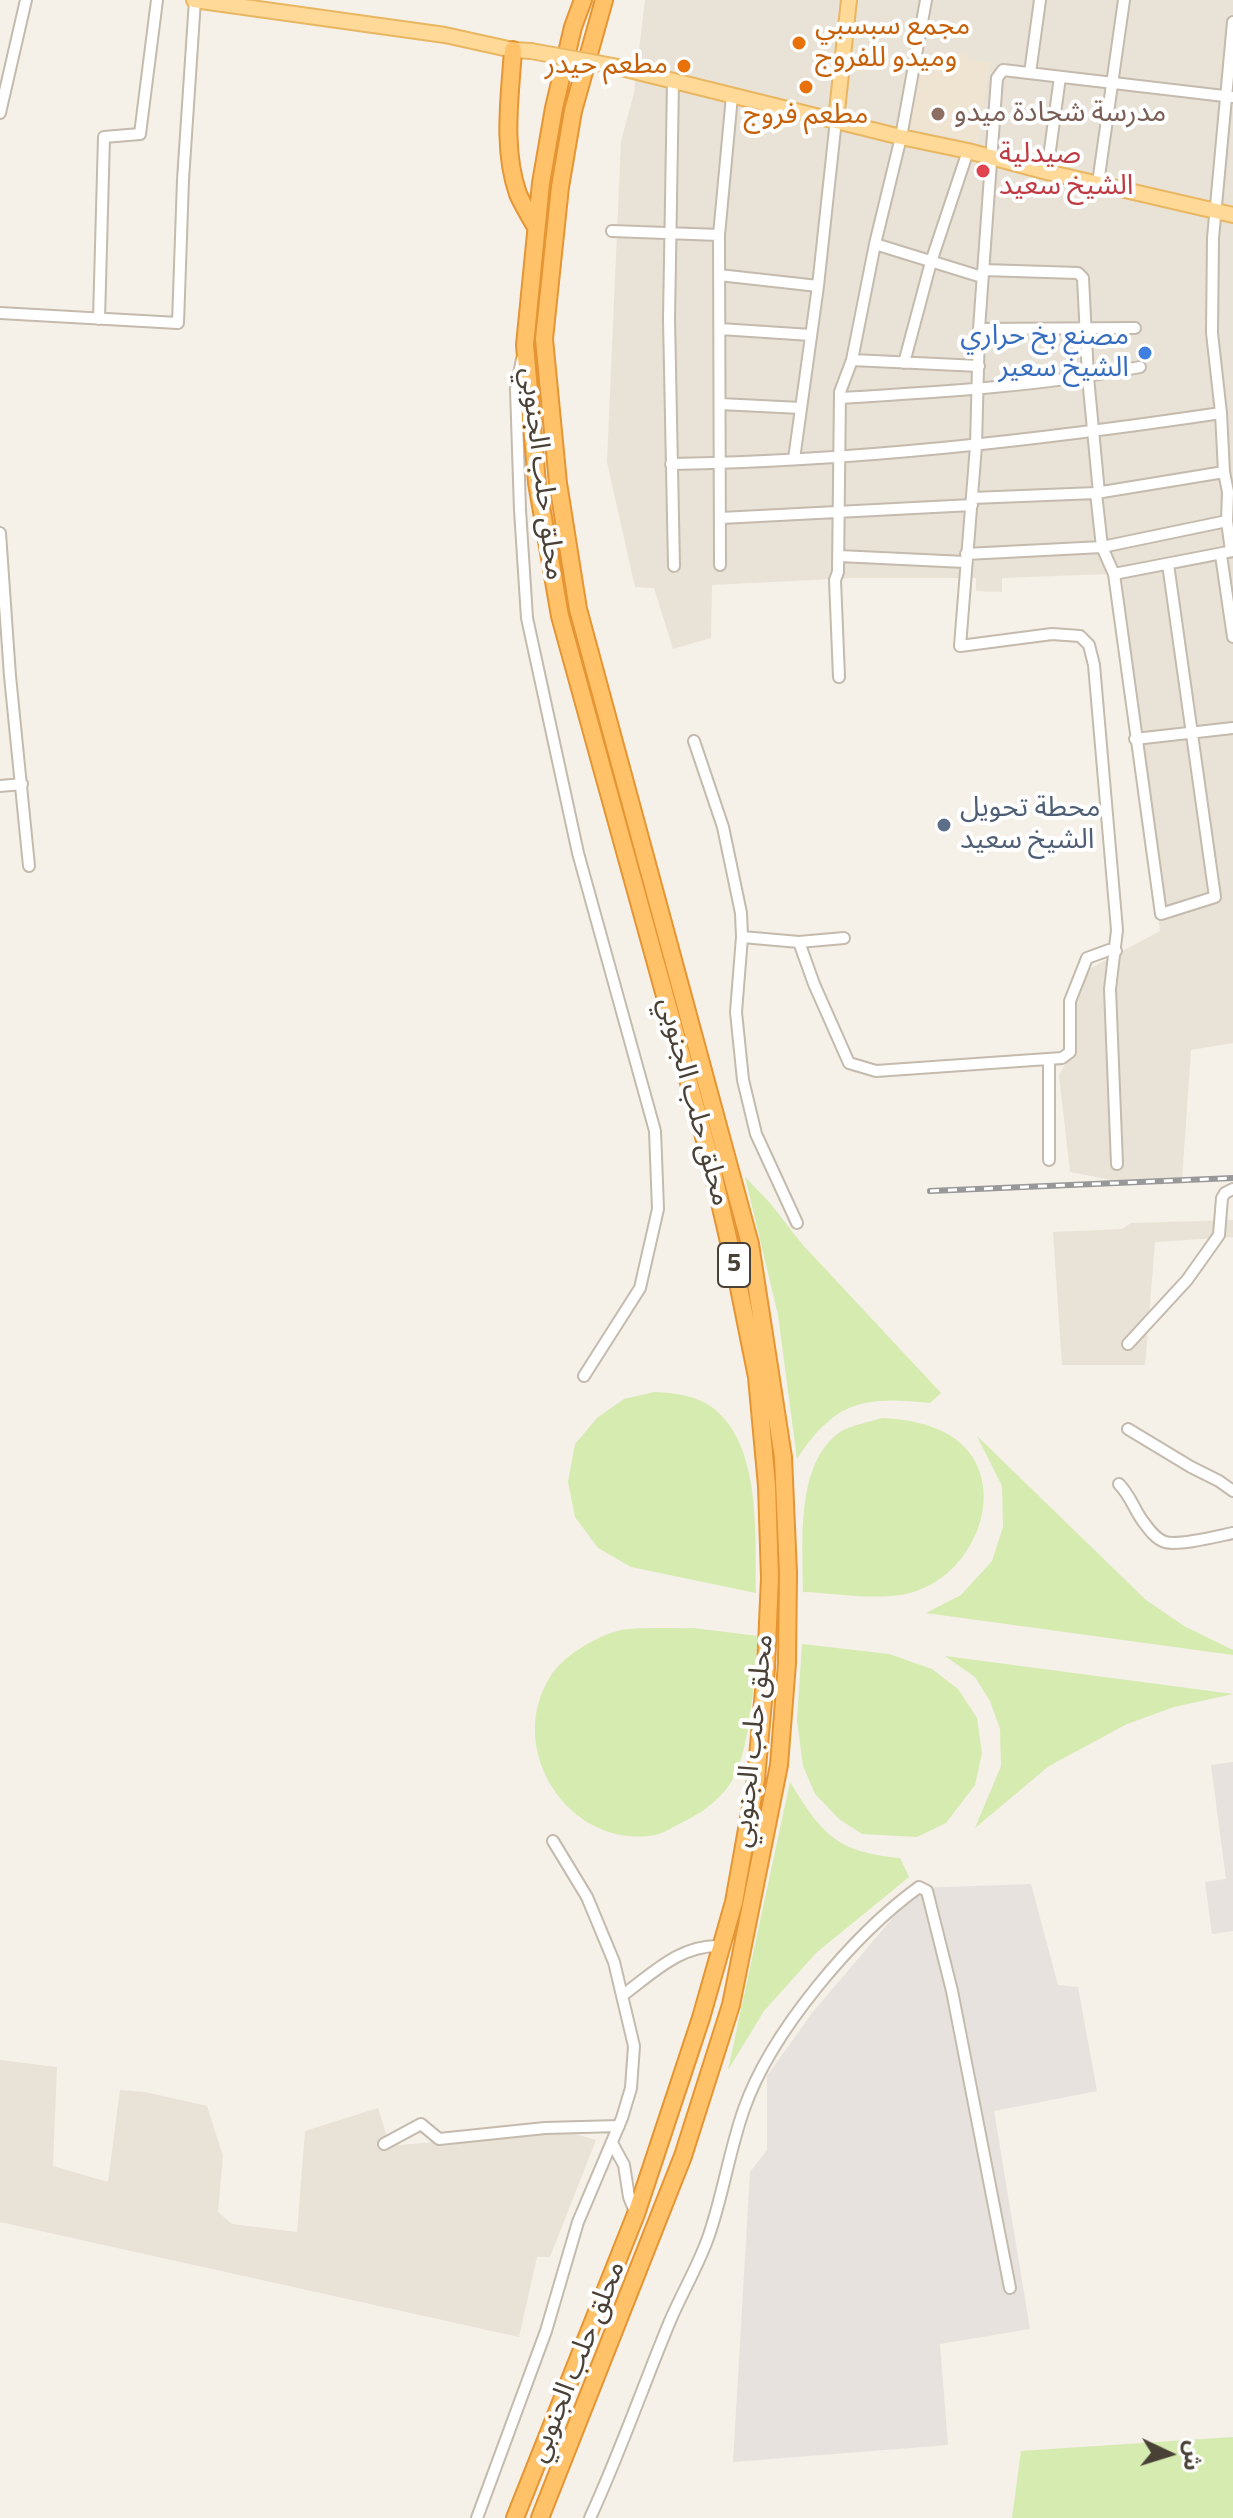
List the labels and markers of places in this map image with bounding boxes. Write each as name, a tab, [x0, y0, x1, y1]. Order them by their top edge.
place label: مجمع سبسبي وميدو للفروج	[815, 10, 970, 76]
marker: مجمع سبسبي وميدو للفروج	[790, 34, 808, 52]
place label: مطعم حيدر	[545, 49, 668, 83]
marker: مطعم حيدر	[675, 57, 693, 75]
marker: مطعم فروج	[797, 78, 815, 96]
place label: مدرسة شحادة ميدو	[954, 97, 1166, 131]
place label: مطعم فروج	[743, 99, 869, 133]
marker: مدرسة شحادة ميدو	[929, 105, 947, 123]
place label: صيدلية الشيخ سعيد	[999, 138, 1133, 204]
marker: صيدلية الشيخ سعيد	[974, 162, 992, 180]
place label: مصنع بخ حراري الشيخ سعير	[960, 320, 1129, 386]
marker: مصنع بخ حراري الشيخ سعير	[1136, 344, 1154, 362]
place label: محطة تحويل الشيخ سعيد	[960, 792, 1100, 858]
marker: محطة تحويل الشيخ سعيد	[935, 816, 953, 834]

